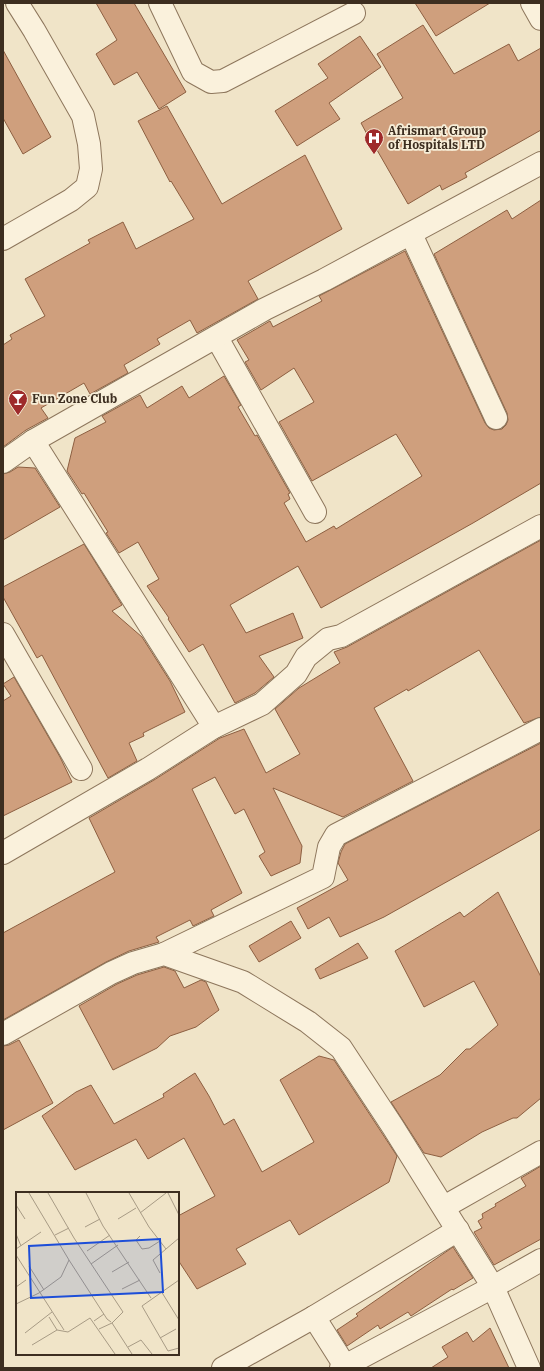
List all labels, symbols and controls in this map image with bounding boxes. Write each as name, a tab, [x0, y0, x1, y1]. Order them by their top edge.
place label: Afrismart Group of Hospitals LTD	[388, 123, 487, 152]
hospital icon: Afrismart Group of Hospitals LTD	[363, 127, 385, 155]
bar icon: Fun Zone Club	[7, 388, 29, 416]
place label: Fun Zone Club	[32, 391, 118, 406]
inset map	[16, 1192, 179, 1355]

